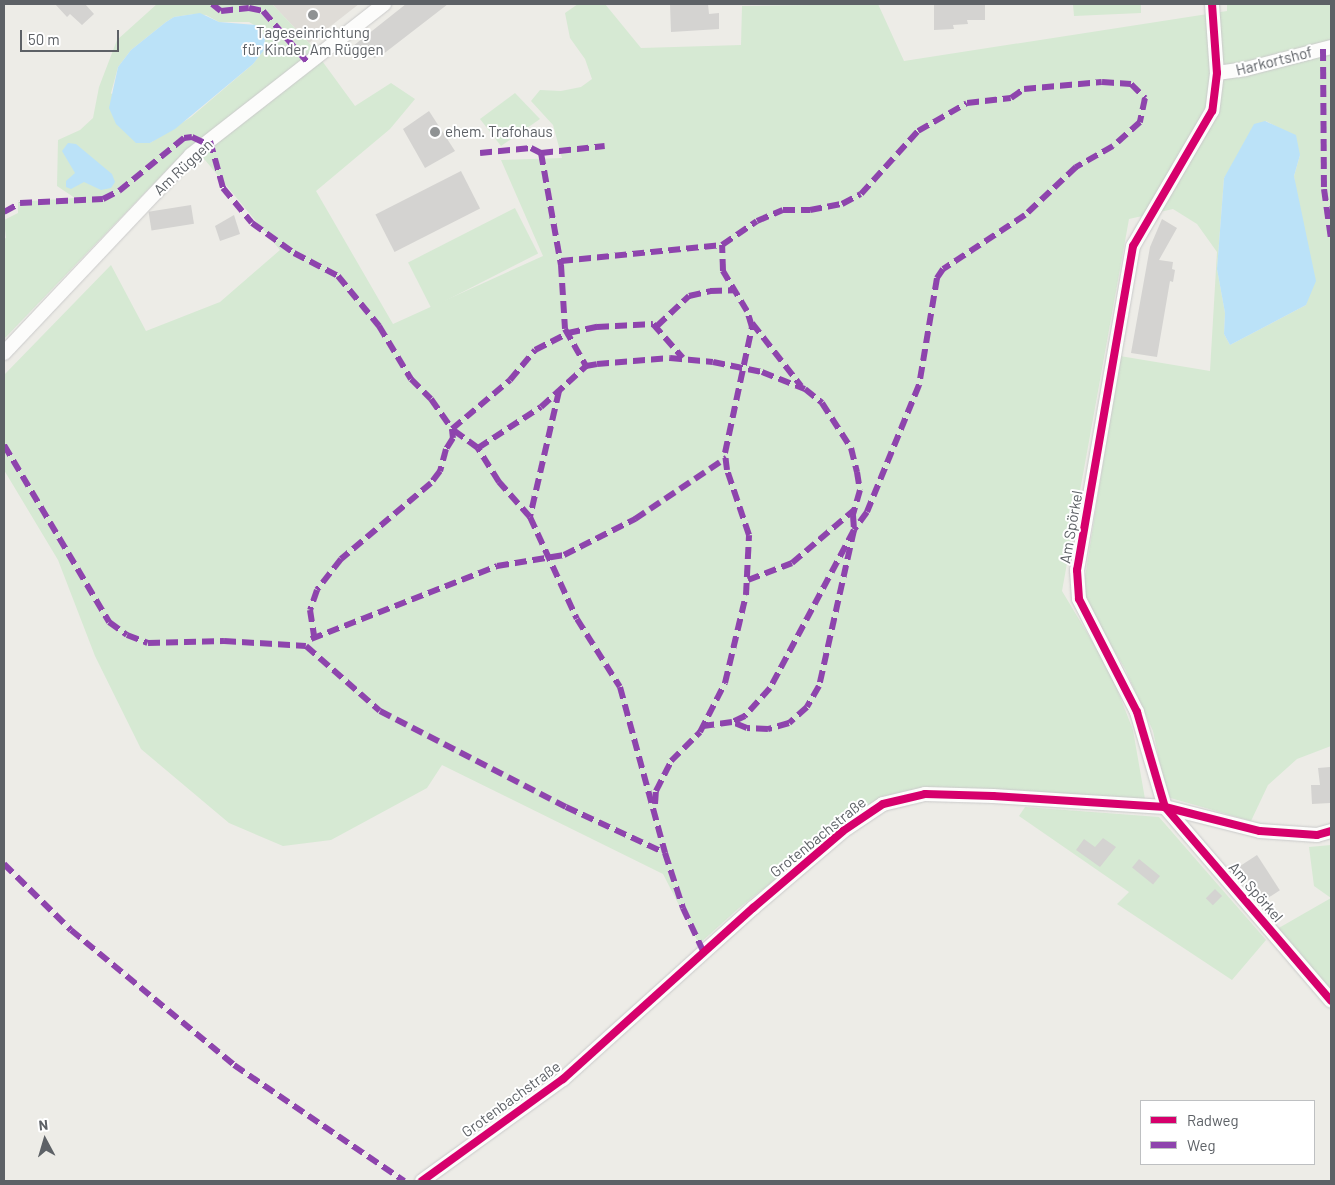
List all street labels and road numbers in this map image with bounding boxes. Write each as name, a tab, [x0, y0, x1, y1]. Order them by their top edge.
street label: Harkortshof	[1234, 43, 1314, 79]
street label: Am Rüggen	[150, 135, 216, 199]
street label: Am Spörkel	[1056, 489, 1086, 565]
street label: Grotenbachstraße	[767, 793, 869, 881]
street label: Am Spörkel	[1225, 858, 1287, 926]
street label: Grotenbachstraße	[458, 1057, 564, 1141]

